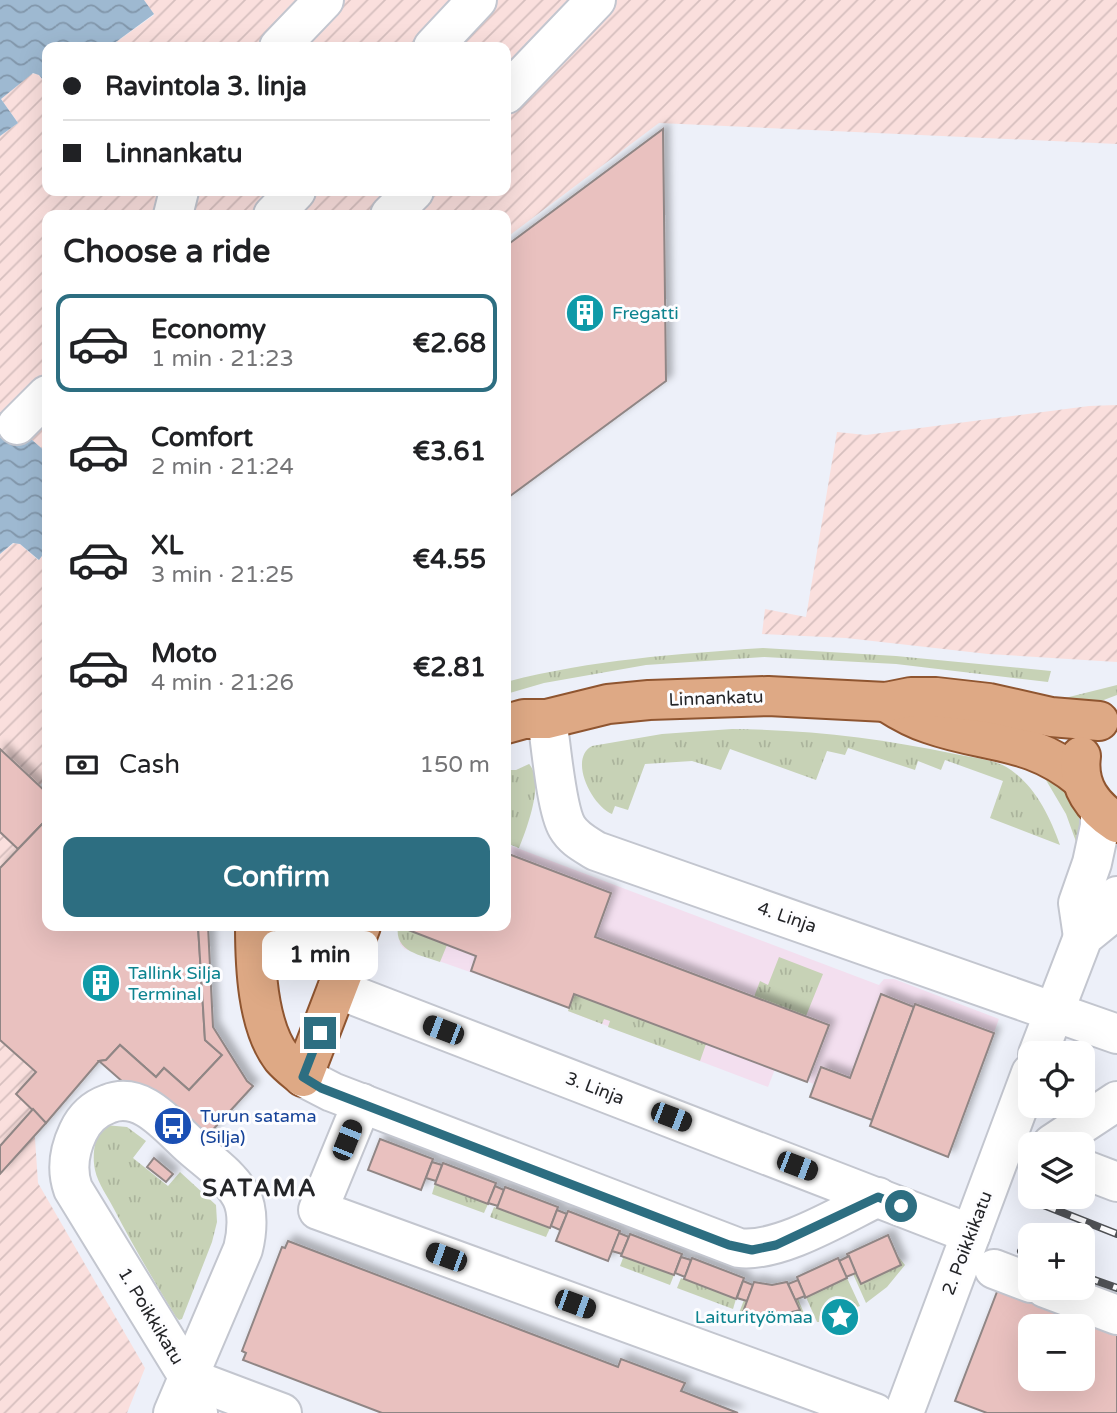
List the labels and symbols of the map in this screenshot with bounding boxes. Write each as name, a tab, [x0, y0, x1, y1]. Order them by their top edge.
building icon: Fregatti	[564, 292, 606, 334]
place label: Fregatti	[612, 302, 679, 324]
street label: Linnankatu	[668, 685, 764, 711]
street label: 4. Linja	[754, 897, 820, 937]
callout: 1 min	[262, 932, 378, 981]
building icon: Tallink Silja Terminal	[80, 962, 122, 1004]
place label: Tallink Silja Terminal	[128, 962, 221, 1005]
car	[420, 1013, 467, 1047]
route end	[304, 1017, 336, 1049]
street label: 3. Linja	[563, 1067, 627, 1109]
car	[648, 1100, 695, 1134]
bus stop icon: Turun satama (Silja)	[152, 1105, 194, 1147]
place label: Turun satama (Silja)	[200, 1105, 317, 1148]
car	[330, 1117, 365, 1163]
car	[774, 1149, 821, 1183]
district label: SATAMA	[202, 1174, 318, 1203]
street label: 2. Poikkikatu	[937, 1188, 997, 1298]
route start	[885, 1190, 917, 1222]
car	[423, 1240, 470, 1274]
street label: 1. Poikkikatu	[113, 1263, 189, 1369]
car	[552, 1287, 599, 1321]
place icon: Laiturityömaa	[819, 1296, 861, 1338]
place label: Laiturityömaa	[695, 1306, 813, 1328]

